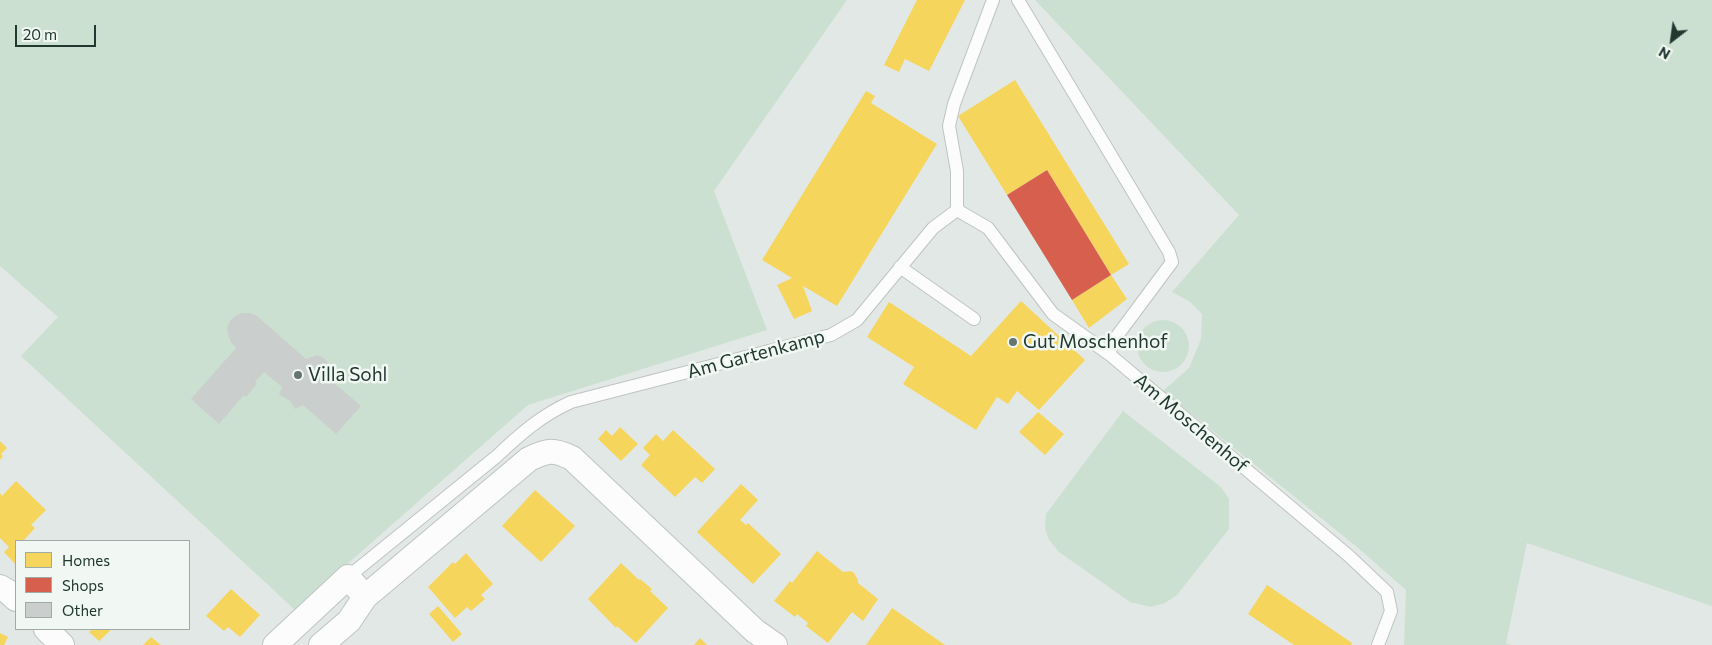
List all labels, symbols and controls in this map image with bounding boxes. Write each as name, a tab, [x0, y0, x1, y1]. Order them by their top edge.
scale bar	[18, 15, 99, 47]
north arrow	[1647, 15, 1697, 65]
text: 20 m	[23, 25, 57, 43]
text: N	[1655, 43, 1673, 63]
street label: Am Gartenkamp	[685, 325, 827, 383]
place label: Gut Moschenhof	[1023, 331, 1168, 353]
marker: Gut Moschenhof	[1007, 336, 1019, 348]
place label: Villa Sohl	[308, 364, 387, 386]
marker: Villa Sohl	[292, 369, 304, 381]
street label: Am Moschenhof	[1129, 369, 1253, 477]
legend	[15, 540, 190, 630]
text: Homes	[62, 551, 110, 569]
text: Shops	[62, 576, 104, 594]
text: Other	[62, 601, 103, 619]

